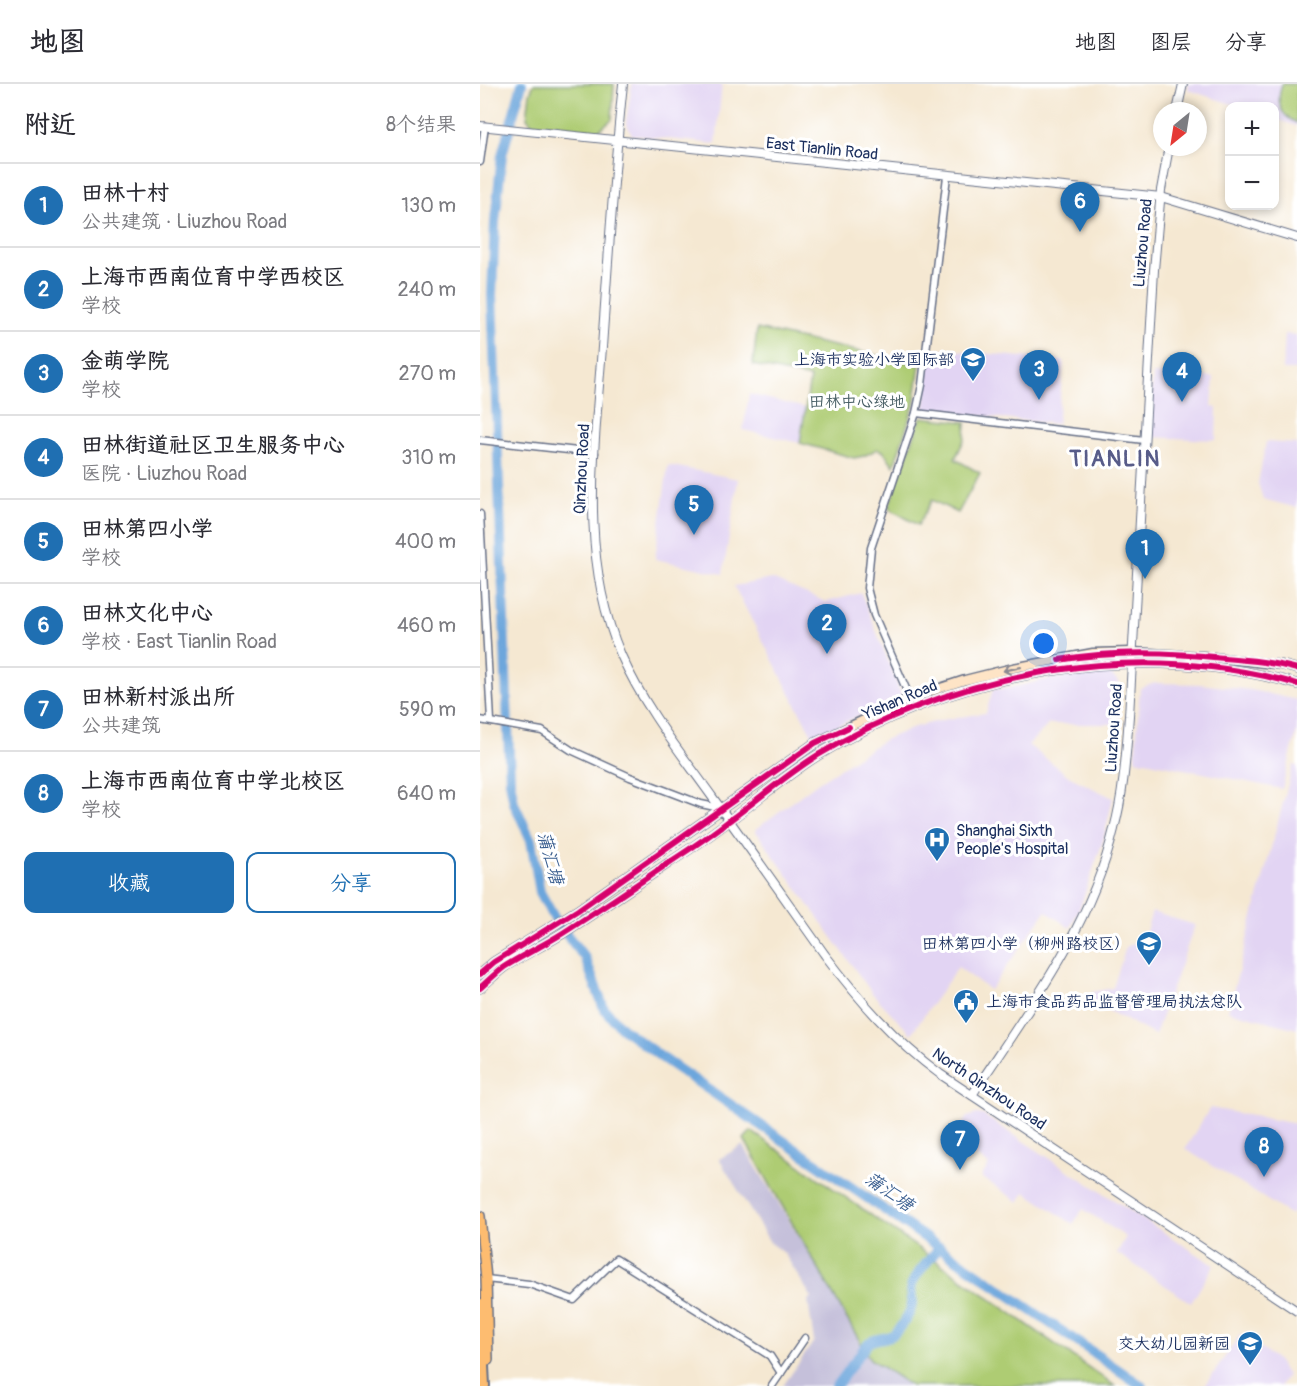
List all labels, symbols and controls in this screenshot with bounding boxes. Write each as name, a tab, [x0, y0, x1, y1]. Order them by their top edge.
text: 地图	[30, 25, 86, 60]
text: 地图	[1075, 29, 1117, 56]
text: 图层	[1150, 29, 1192, 56]
text: 分享	[1225, 29, 1267, 56]
north arrow	[1153, 102, 1207, 156]
map controls	[1225, 102, 1279, 210]
button: +	[1225, 102, 1279, 156]
text: 附近	[24, 109, 76, 141]
text: 8个结果	[386, 112, 456, 137]
street label: East Tianlin Road	[765, 133, 879, 165]
button: −	[1225, 156, 1279, 210]
text: 田林十村	[81, 179, 169, 207]
pin: 6	[1060, 182, 1100, 232]
text: 1	[40, 193, 47, 218]
text: 130 m	[401, 193, 456, 218]
street label: Liuzhou Road	[1129, 198, 1157, 288]
text: 公共建筑 · Liuzhou Road	[81, 209, 287, 234]
text: 上海市西南位育中学西校区	[81, 263, 345, 291]
text: 2	[38, 277, 49, 302]
text: 240 m	[397, 277, 456, 302]
text: 学校	[81, 293, 121, 318]
school or university icon: 上海市实验小学国际部	[958, 345, 988, 383]
text: 金萌学院	[81, 347, 169, 375]
place label: 上海市实验小学国际部	[794, 350, 954, 370]
pin: 3	[1020, 350, 1058, 400]
pin: 4	[1162, 352, 1202, 402]
text: 3	[38, 361, 49, 386]
text: 270 m	[398, 361, 456, 386]
text: 学校	[81, 377, 121, 402]
park label: 田林中心绿地	[809, 392, 905, 412]
street label: Qinzhou Road	[570, 423, 594, 515]
text: 田林街道社区卫生服务中心	[81, 431, 345, 459]
text: 4	[38, 445, 49, 470]
text: 310 m	[401, 445, 456, 470]
district label: TIANLIN	[1068, 445, 1161, 473]
text: 医院 · Liuzhou Road	[81, 461, 247, 486]
pin: 5	[674, 486, 714, 535]
text: 田林第四小学	[81, 515, 213, 543]
text: 5	[38, 529, 49, 554]
text: 400 m	[395, 529, 456, 554]
pin: 1	[1126, 530, 1164, 579]
text: 学校	[81, 545, 121, 570]
text: 田林文化中心	[81, 599, 213, 627]
pin: 2	[808, 604, 846, 654]
text: 6	[38, 613, 49, 638]
text: 460 m	[397, 613, 456, 638]
text: 学校 · East Tianlin Road	[81, 629, 277, 654]
your location	[1029, 629, 1058, 658]
one-way arrow	[1002, 663, 1021, 675]
street label: Yishan Road	[859, 675, 940, 725]
text: 田林新村派出所	[81, 683, 235, 711]
street label: Liuzhou Road	[1101, 683, 1127, 773]
text: 7	[38, 697, 49, 722]
text: 590 m	[399, 697, 456, 722]
text: 公共建筑	[81, 713, 161, 738]
text: 上海市西南位育中学北校区	[81, 767, 345, 795]
text: 8	[38, 781, 49, 806]
text: 640 m	[397, 781, 456, 806]
text: 学校	[81, 797, 121, 822]
place label: Shanghai Sixth People's Hospital	[956, 821, 1068, 859]
hospital icon: Shanghai Sixth People's Hospital	[922, 825, 952, 863]
water label: 蒲汇塘	[532, 829, 569, 889]
button: 收藏	[24, 852, 234, 913]
button: 分享	[246, 852, 456, 913]
school or university icon: 田林第四小学（柳州路校区）	[1134, 929, 1164, 967]
place label: 田林第四小学（柳州路校区）	[922, 934, 1130, 954]
public building icon: 上海市食品药品监督管理局执法总队	[951, 987, 981, 1025]
place label: 上海市食品药品监督管理局执法总队	[986, 992, 1242, 1012]
street label: North Qinzhou Road	[928, 1043, 1050, 1135]
pin: 7	[940, 1120, 980, 1170]
pin: 8	[1244, 1128, 1284, 1177]
water label: 蒲汇塘	[860, 1167, 919, 1218]
school or university icon: 交大幼儿园新园	[1235, 1329, 1265, 1367]
place label: 交大幼儿园新园	[1118, 1334, 1230, 1354]

